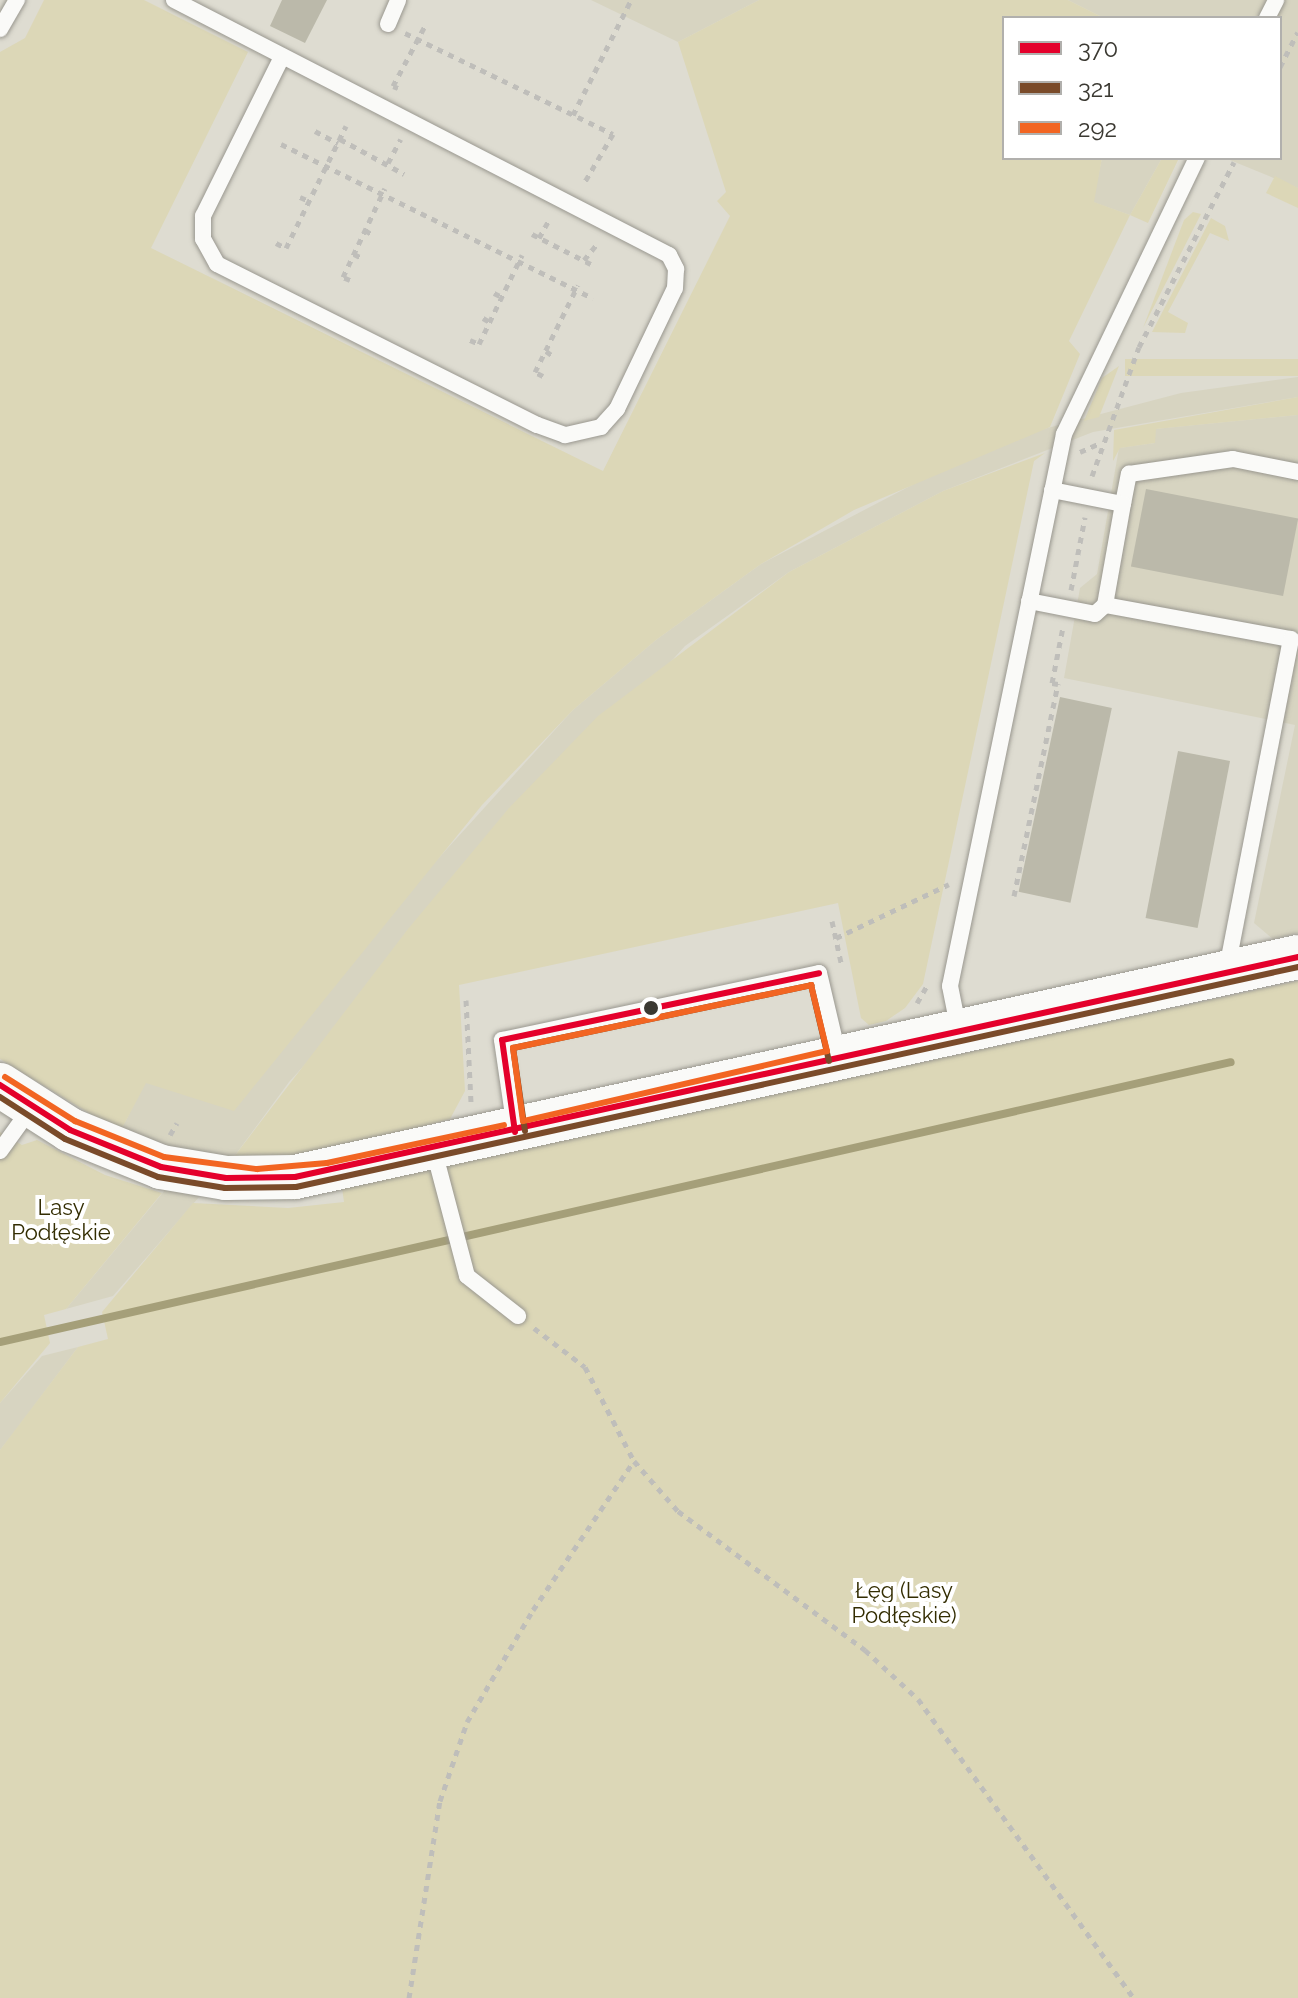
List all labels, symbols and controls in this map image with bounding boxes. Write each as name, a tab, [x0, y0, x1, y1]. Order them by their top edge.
legend	[1002, 16, 1282, 160]
text: 370	[1078, 34, 1118, 63]
text: 321	[1078, 74, 1114, 103]
text: 292	[1078, 114, 1117, 143]
unlabelled marker	[643, 1000, 659, 1016]
park label: Lasy Podłęskie	[11, 1194, 111, 1246]
park label: Łęg (Lasy Podłęskie)	[851, 1577, 957, 1628]

